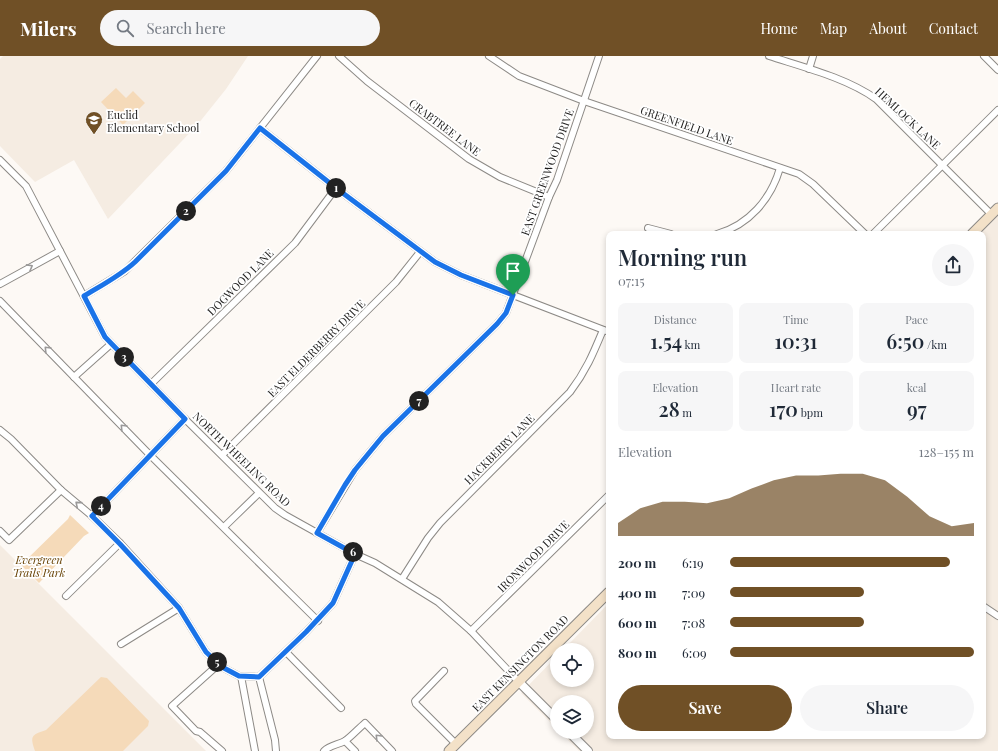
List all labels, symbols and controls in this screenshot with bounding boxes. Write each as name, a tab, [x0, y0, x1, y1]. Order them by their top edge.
search box	[100, 10, 380, 46]
text: Milers	[20, 15, 76, 41]
icon: search	[114, 17, 136, 39]
text: Search here	[146, 18, 226, 38]
text: Home	[760, 19, 798, 38]
text: Map	[820, 19, 847, 38]
text: About	[869, 19, 907, 38]
text: Contact	[929, 19, 978, 38]
street label: HEMLOCK LANE	[872, 84, 944, 152]
street label: CRABTREE LANE	[406, 95, 484, 159]
street label: GREENFIELD LANE	[638, 102, 736, 148]
street label: EAST GREENWOOD DRIVE	[517, 106, 577, 237]
place label: Euclid Elementary School	[107, 107, 199, 135]
school or university icon: Euclid Elementary School	[84, 110, 104, 135]
pin: 1	[326, 178, 346, 198]
text: 1	[334, 180, 338, 195]
pin: 2	[176, 201, 196, 221]
text: 2	[183, 203, 189, 218]
text: Morning run	[618, 242, 747, 272]
button: share	[932, 244, 974, 286]
street label: DOGWOOD LANE	[204, 245, 277, 318]
pin	[496, 254, 530, 295]
icon: arrive	[502, 260, 524, 282]
one-way arrow	[26, 265, 33, 272]
text: 07:15	[618, 272, 645, 289]
street label: EAST ELDERBERRY DRIVE	[264, 296, 368, 400]
text: Distance	[654, 312, 697, 327]
text: Time	[783, 312, 809, 327]
text: Pace	[905, 312, 928, 327]
text: 1.54	[650, 327, 682, 354]
text: 10:31	[775, 327, 817, 354]
text: 6:50	[886, 327, 924, 354]
text: km	[682, 337, 700, 352]
text: /km	[924, 337, 947, 352]
one-way arrow	[44, 346, 52, 354]
pin: 3	[114, 347, 134, 367]
text: 3	[121, 349, 127, 364]
text: Elevation	[652, 380, 698, 395]
text: Heart rate	[771, 380, 821, 395]
text: kcal	[907, 380, 927, 395]
pin: 7	[409, 391, 429, 411]
text: 7	[416, 393, 422, 408]
text: 28	[659, 395, 680, 422]
text: 170	[769, 395, 798, 422]
text: 97	[907, 395, 926, 422]
text: m	[680, 405, 692, 420]
text: bpm	[798, 405, 823, 420]
street label: NORTH WHEELING ROAD	[190, 408, 294, 510]
street label: HACKBERRY LANE	[461, 410, 538, 487]
one-way arrow	[120, 424, 128, 432]
text: Elevation	[618, 443, 672, 460]
text: 128–155 m	[919, 443, 974, 460]
pin: 4	[91, 496, 111, 516]
text: 4	[98, 498, 104, 513]
one-way arrow	[75, 501, 82, 508]
street label: IRONWOOD DRIVE	[494, 517, 572, 595]
pin: 6	[343, 542, 363, 562]
text: 6	[350, 544, 356, 559]
park label: Evergreen Trails Park	[13, 552, 66, 580]
text: 200 m	[618, 554, 656, 571]
text: 6:19	[682, 554, 704, 571]
text: 400 m	[618, 584, 656, 601]
text: 7:09	[682, 584, 705, 601]
street label: EAST KENSINGTON ROAD	[468, 611, 572, 715]
text: 600 m	[618, 614, 657, 631]
text: 7:08	[682, 614, 705, 631]
map controls	[550, 643, 594, 739]
button: locate	[550, 643, 594, 687]
text: 800 m	[618, 644, 657, 661]
text: 6:09	[682, 644, 707, 661]
pin: 5	[207, 652, 227, 672]
text: 5	[214, 654, 220, 669]
button: Save	[618, 685, 792, 731]
button: Share	[800, 685, 974, 731]
button: layers	[550, 695, 594, 739]
one-way arrow	[375, 734, 383, 742]

